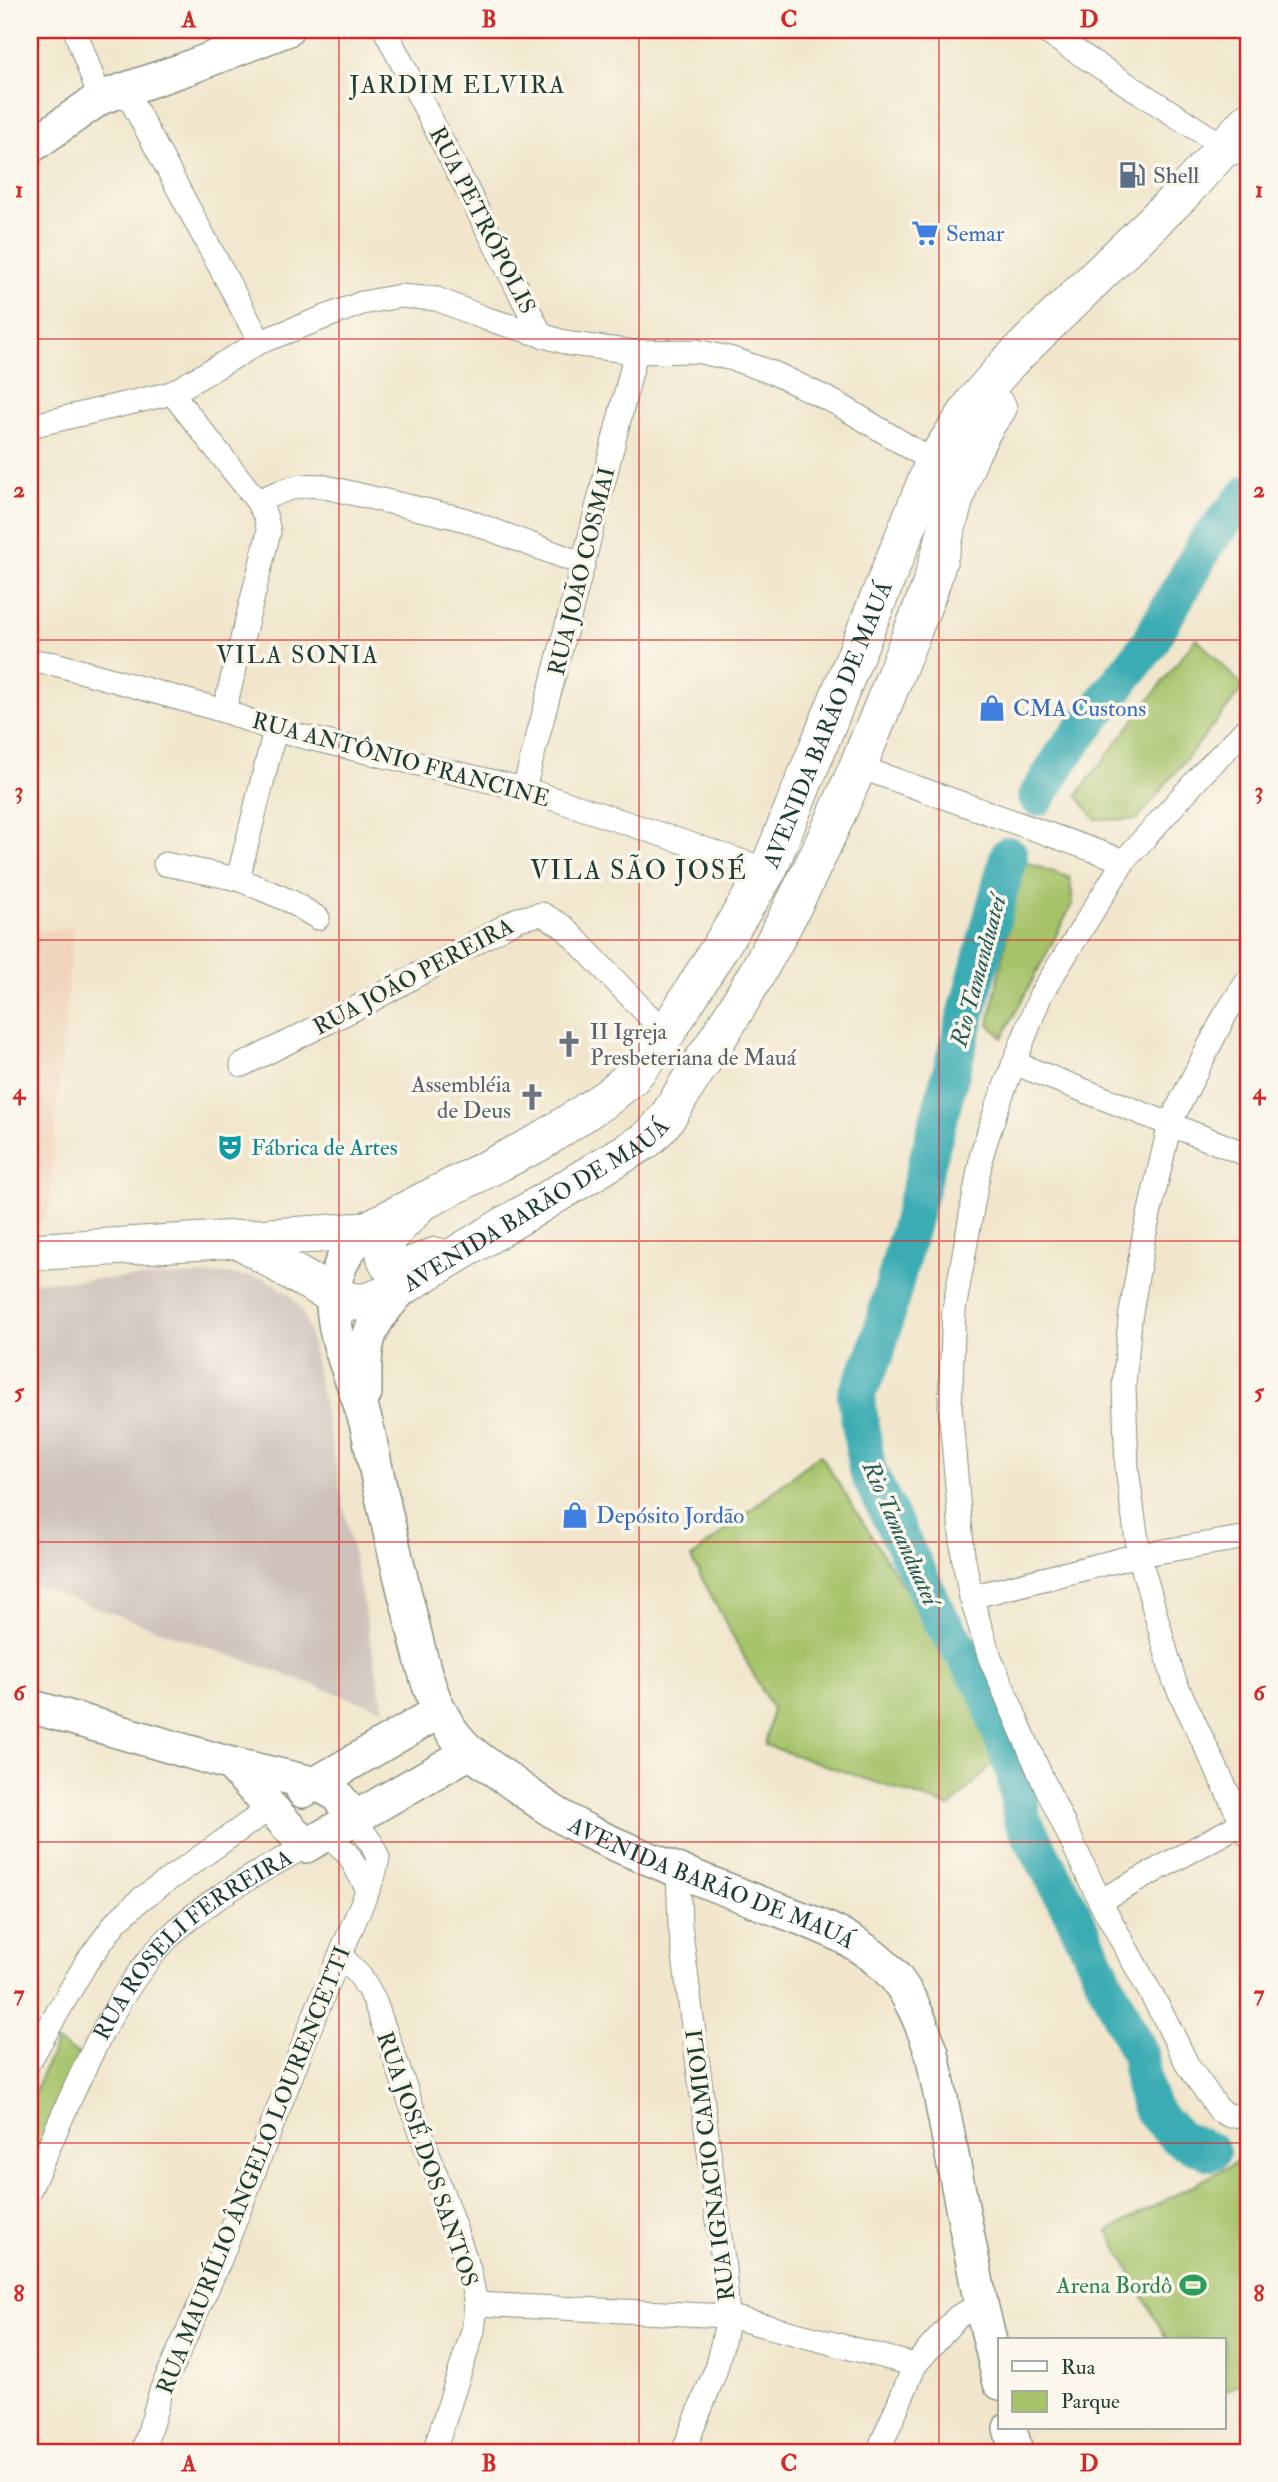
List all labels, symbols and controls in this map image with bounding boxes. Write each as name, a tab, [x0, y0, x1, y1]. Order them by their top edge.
text: A	[181, 5, 197, 34]
text: B	[481, 5, 497, 34]
text: C	[781, 5, 797, 34]
text: D	[1080, 5, 1098, 34]
district label: JARDIM ELVIRA	[348, 70, 567, 101]
street label: RUA PETRÓPOLIS	[423, 122, 542, 319]
fuel station icon: Shell	[1117, 160, 1147, 190]
place label: Shell	[1153, 161, 1199, 190]
text: 1	[15, 175, 23, 204]
text: 1	[1255, 175, 1263, 204]
supermarket icon: Semar	[910, 218, 940, 248]
place label: Semar	[946, 219, 1005, 248]
street label: RUA JOÃO COSMAI	[542, 464, 621, 678]
text: 2	[13, 475, 25, 504]
text: 2	[1253, 475, 1265, 504]
street label: AVENIDA BARÃO DE MAUÁ	[756, 576, 899, 873]
district label: VILA SONIA	[216, 640, 380, 671]
shop icon: CMA Custons	[977, 693, 1007, 723]
place label: CMA Custons	[1013, 694, 1146, 723]
street label: RUA ANTÔNIO FRANCINE	[249, 706, 553, 813]
text: 3	[15, 776, 23, 805]
text: 3	[1255, 776, 1263, 805]
district label: VILA SÃO JOSÉ	[530, 853, 748, 887]
water label: Rio Tamanduateí	[943, 889, 1014, 1051]
street label: RUA JOÃO PEREIRA	[308, 911, 519, 1042]
place label: II Igreja Presbeteriana de Mauá	[590, 1017, 797, 1072]
church icon: II Igreja Presbeteriana de Mauá	[554, 1029, 584, 1059]
place label: Assembléia de Deus	[410, 1070, 512, 1125]
text: 4	[12, 1077, 27, 1106]
text: 4	[1252, 1077, 1267, 1106]
church icon: Assembléia de Deus	[517, 1082, 547, 1112]
street label: AVENIDA BARÃO DE MAUÁ	[397, 1112, 676, 1299]
theatre icon: Fábrica de Artes	[215, 1132, 245, 1162]
place label: Fábrica de Artes	[251, 1133, 398, 1162]
text: 5	[14, 1377, 25, 1406]
text: 5	[1254, 1377, 1265, 1406]
water label: Rio Tamanduateí	[854, 1455, 948, 1613]
shop icon: Depósito Jordão	[560, 1500, 590, 1530]
place label: Depósito Jordão	[596, 1501, 744, 1531]
text: 6	[13, 1678, 27, 1707]
text: 6	[1253, 1678, 1267, 1707]
street label: AVENIDA BARÃO DE MAUÁ	[562, 1809, 860, 1956]
street label: RUA ROSELI FERREIRA	[87, 1843, 298, 2045]
street label: RUA MAURÍLIO ÂNGELO LOURENCETTI	[150, 1942, 357, 2398]
text: 7	[14, 1979, 25, 2008]
text: 7	[1254, 1979, 1265, 2008]
street label: RUA IGNACIO CAMIOLI	[679, 2027, 742, 2303]
street label: RUA JOSÉ DOS SANTOS	[370, 2028, 485, 2290]
sports icon: Arena Bordô	[1178, 2270, 1208, 2300]
place label: Arena Bordô	[1055, 2271, 1172, 2300]
text: 8	[14, 2279, 25, 2308]
text: 8	[1254, 2279, 1265, 2308]
legend	[998, 2338, 1226, 2430]
text: Rua	[1061, 2354, 1096, 2381]
text: Parque	[1061, 2388, 1120, 2415]
text: A	[181, 2449, 197, 2478]
text: B	[481, 2449, 497, 2478]
text: C	[781, 2449, 797, 2478]
text: D	[1080, 2449, 1098, 2478]

